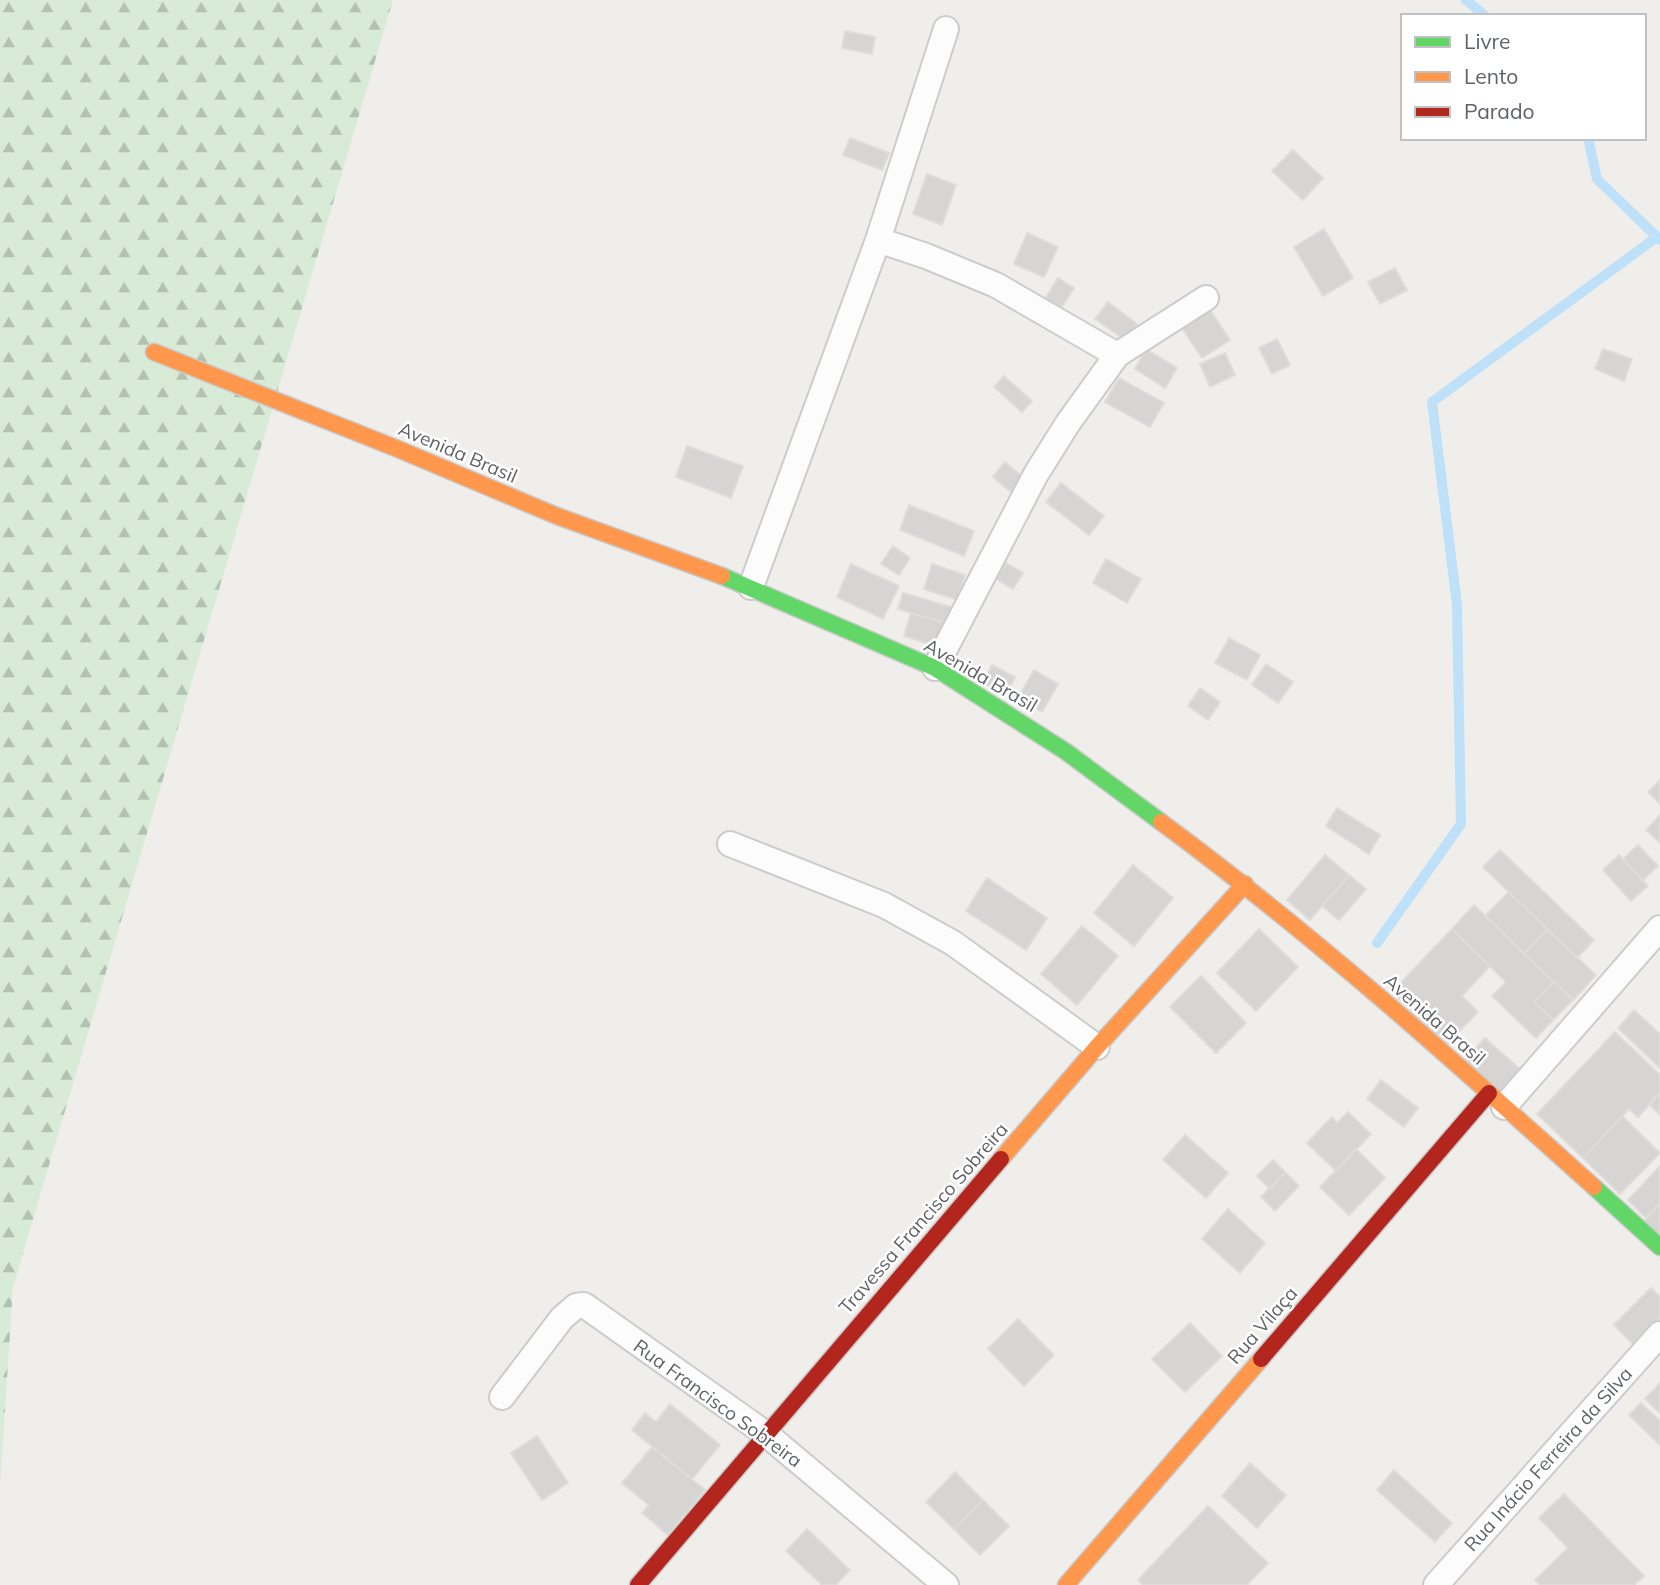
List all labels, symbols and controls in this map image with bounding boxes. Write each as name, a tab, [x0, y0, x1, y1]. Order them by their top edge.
legend	[1401, 14, 1646, 140]
text: Livre	[1464, 28, 1511, 54]
text: Lento	[1464, 63, 1518, 89]
text: Parado	[1464, 98, 1534, 124]
street label: Avenida Brasil	[395, 416, 521, 488]
street label: Avenida Brasil	[920, 633, 1042, 717]
street label: Avenida Brasil	[1379, 968, 1491, 1070]
street label: Travessa Francisco Sobreira	[833, 1117, 1013, 1319]
street label: Rua Vilaça	[1222, 1281, 1302, 1369]
street label: Rua Francisco Sobreira	[629, 1334, 807, 1472]
street label: Rua Inácio Ferreira da Silva	[1459, 1362, 1637, 1556]

